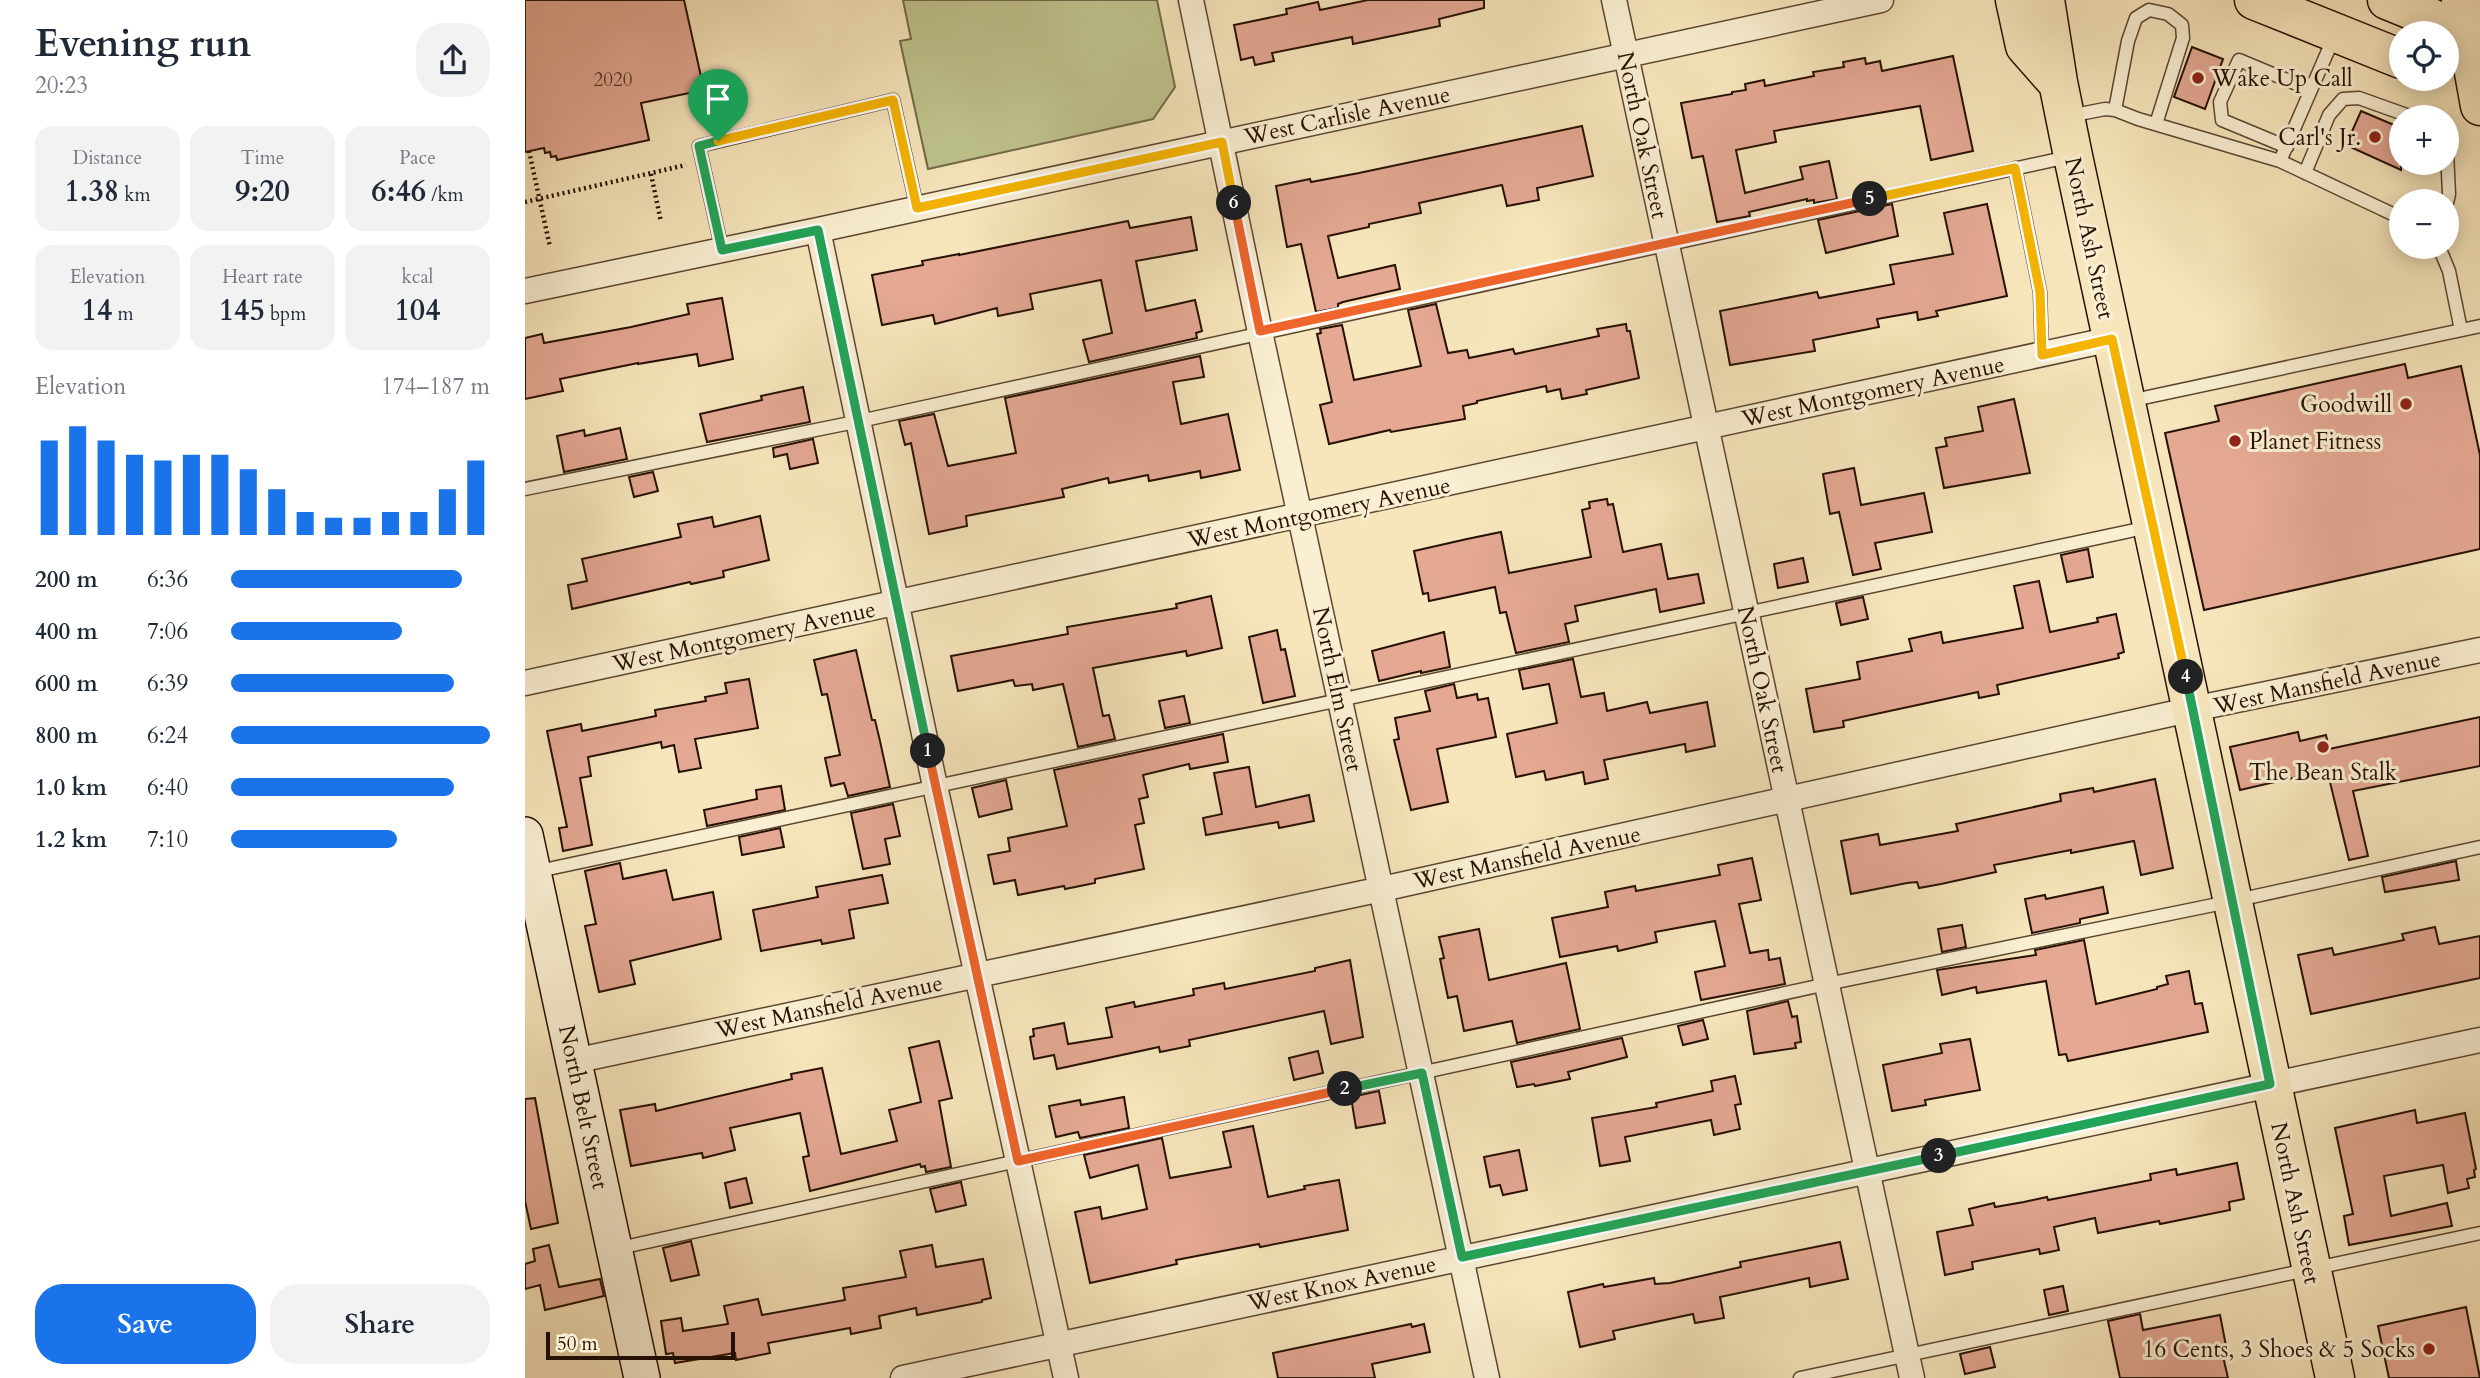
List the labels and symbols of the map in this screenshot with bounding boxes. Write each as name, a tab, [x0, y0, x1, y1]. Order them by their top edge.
street label: North Oak Street	[1610, 49, 1675, 222]
place label: Wake Up Call	[2211, 63, 2353, 94]
house number: 2020	[594, 67, 633, 93]
pin	[688, 69, 748, 141]
marker: Wake Up Call	[2190, 70, 2206, 86]
street label: West Carlisle Avenue	[1240, 79, 1453, 153]
place label: Carl's Jr.	[2278, 122, 2361, 153]
marker: Carl's Jr.	[2367, 129, 2383, 145]
street label: North Ash Street	[2057, 154, 2122, 322]
pin: 5	[1853, 182, 1887, 216]
pin: 6	[1217, 186, 1251, 220]
street label: West Montgomery Avenue	[1738, 348, 2007, 435]
place label: Goodwill	[2300, 389, 2392, 420]
marker: Goodwill	[2398, 396, 2414, 412]
place label: Planet Fitness	[2249, 426, 2381, 457]
marker: Planet Fitness	[2227, 433, 2243, 449]
street label: West Montgomery Avenue	[1184, 469, 1453, 556]
street label: West Montgomery Avenue	[609, 593, 878, 680]
street label: North Oak Street	[1730, 603, 1795, 776]
street label: North Elm Street	[1305, 604, 1370, 774]
street label: West Mansfield Avenue	[2210, 643, 2444, 722]
pin: 4	[2169, 660, 2203, 694]
pin: 1	[911, 734, 945, 768]
marker: The Bean Stalk	[2315, 739, 2331, 755]
place label: The Bean Stalk	[2249, 757, 2398, 788]
street label: West Mansfield Avenue	[1410, 818, 1644, 897]
street label: West Mansfield Avenue	[712, 967, 946, 1046]
street label: North Belt Street	[551, 1022, 616, 1192]
pin: 2	[1327, 1072, 1363, 1106]
street label: North Ash Street	[2263, 1119, 2328, 1287]
pin: 3	[1921, 1138, 1957, 1174]
street label: West Knox Avenue	[1244, 1248, 1439, 1319]
scale bar	[546, 1329, 735, 1361]
place label: 16 Cents, 3 Shoes & 5 Socks	[2143, 1334, 2415, 1365]
marker: 16 Cents, 3 Shoes & 5 Socks	[2421, 1341, 2437, 1357]

